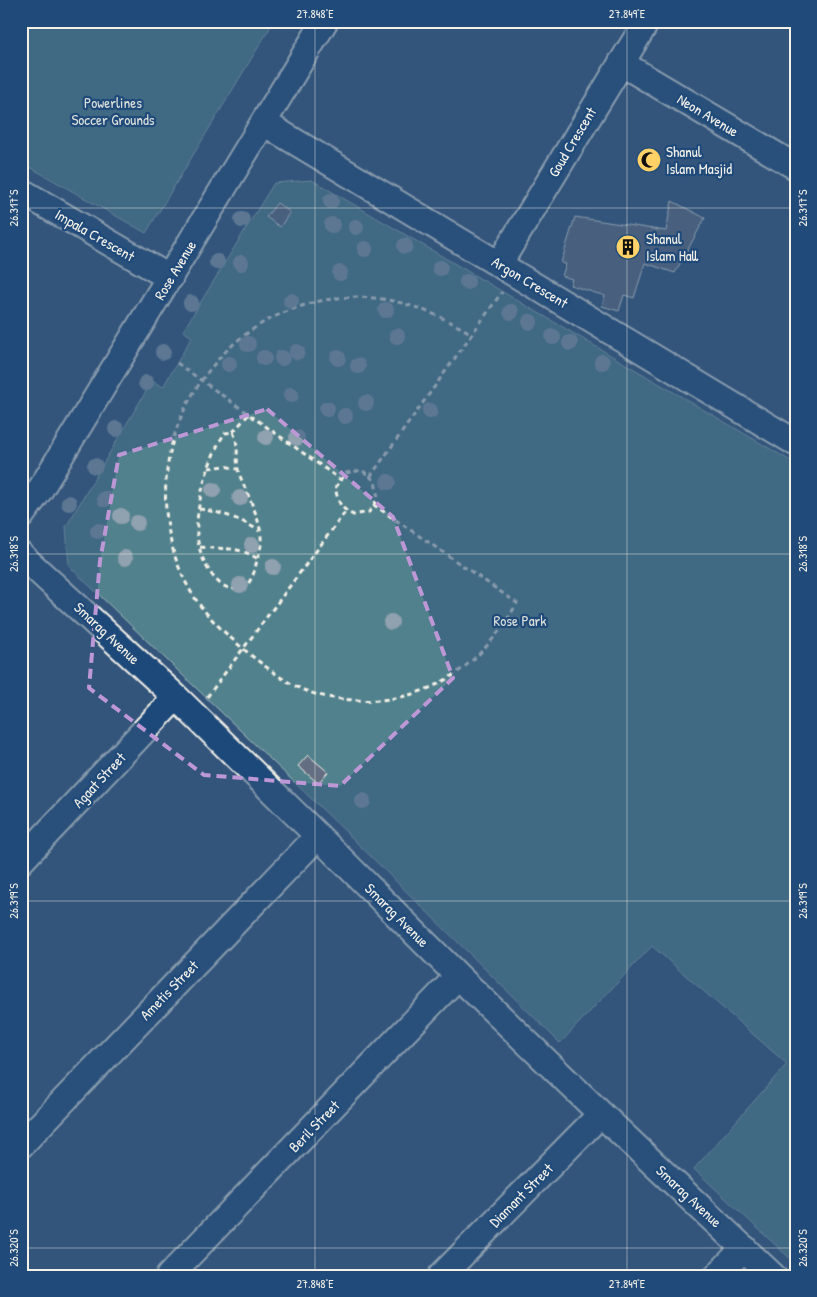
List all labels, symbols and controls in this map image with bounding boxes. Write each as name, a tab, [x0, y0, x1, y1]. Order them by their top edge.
text: 27.848°E	[296, 5, 334, 22]
text: 27.849°E	[609, 5, 646, 22]
street label: Neon Avenue	[673, 88, 743, 142]
park label: Powerlines Soccer Grounds	[71, 92, 155, 130]
street label: Goud Crescent	[543, 102, 602, 181]
place label: Shanul Islam Masjid	[666, 141, 732, 179]
mosque icon: Shanul Islam Masjid	[636, 147, 662, 173]
text: 26.317°S	[5, 189, 22, 226]
text: 26.317°S	[794, 189, 811, 226]
street label: Impala Crescent	[51, 204, 139, 267]
place label: Shanul Islam Hall	[646, 228, 699, 266]
building icon: Shanul Islam Hall	[615, 234, 641, 260]
street label: Rose Avenue	[149, 236, 201, 304]
street label: Argon Crescent	[488, 251, 573, 313]
text: 26.318°S	[5, 535, 22, 572]
text: 26.318°S	[794, 535, 811, 572]
street label: Smarag Avenue	[70, 597, 144, 669]
park label: Rose Park	[493, 610, 547, 631]
street label: Agaat Street	[68, 747, 131, 813]
street label: Smarag Avenue	[360, 878, 434, 952]
text: 26.319°S	[5, 883, 22, 919]
text: 26.319°S	[794, 883, 811, 919]
street label: Ametis Street	[135, 955, 204, 1025]
street label: Beril Street	[284, 1095, 345, 1157]
street label: Diamant Street	[484, 1158, 558, 1232]
street label: Smarag Avenue	[652, 1160, 726, 1232]
text: 26.320°S	[5, 1229, 22, 1267]
text: 26.320°S	[794, 1229, 811, 1267]
text: 27.848°E	[296, 1275, 334, 1292]
text: 27.849°E	[609, 1275, 646, 1292]

